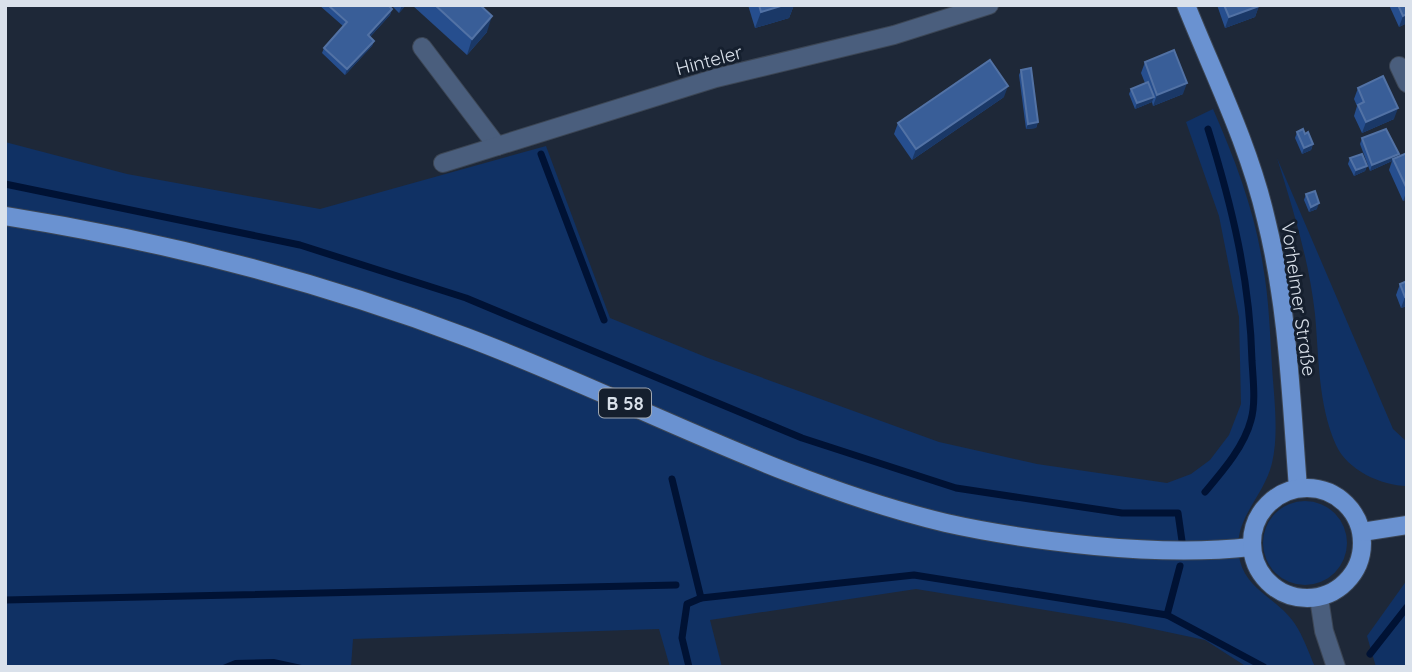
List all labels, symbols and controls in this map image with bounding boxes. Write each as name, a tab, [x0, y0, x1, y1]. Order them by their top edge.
street label: Hinteler	[673, 39, 746, 80]
street label: Vorhelmer Straße	[1276, 220, 1322, 378]
road number: B 58	[599, 388, 651, 418]

